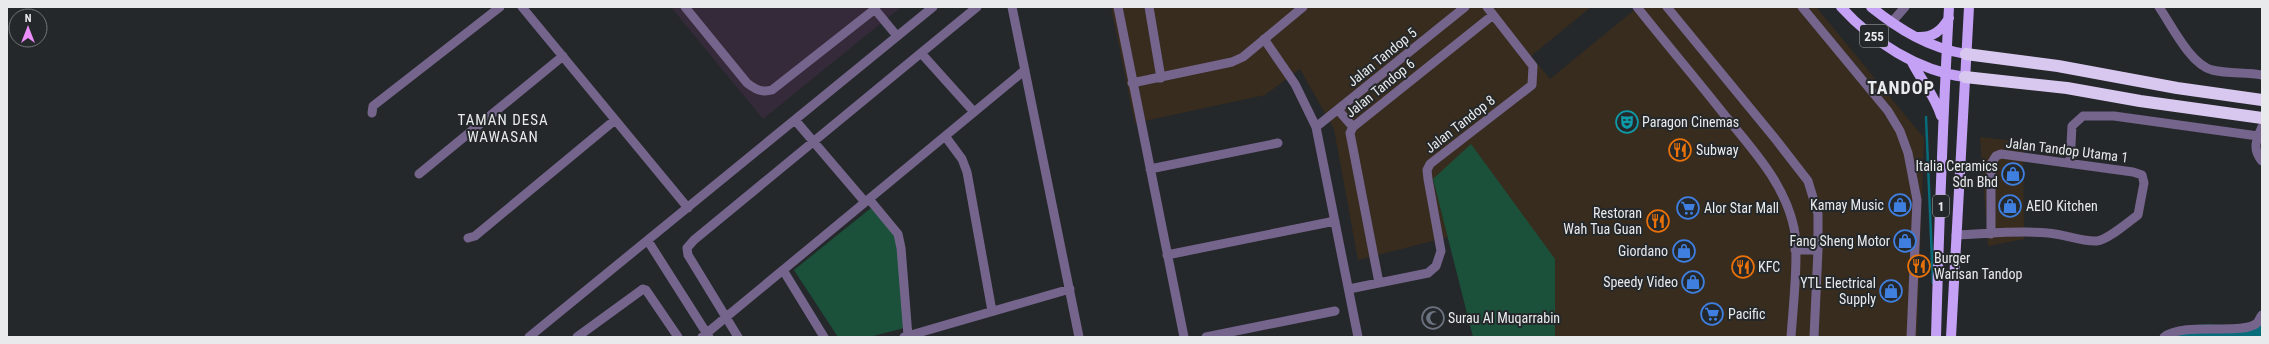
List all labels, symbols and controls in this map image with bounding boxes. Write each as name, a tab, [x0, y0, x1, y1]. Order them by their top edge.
north arrow	[8, 8, 48, 48]
text: N	[25, 12, 32, 25]
street label: Jalan Tandop 5	[1344, 24, 1420, 90]
road number: 255	[1860, 25, 1888, 47]
street label: Jalan Tandop 6	[1342, 55, 1418, 121]
district label: TANDOP	[1867, 77, 1935, 98]
street label: Jalan Tandop 8	[1422, 92, 1498, 156]
theatre icon: Paragon Cinemas	[1614, 109, 1640, 135]
district label: TAMAN DESA WAWASAN	[457, 111, 549, 146]
place label: Paragon Cinemas	[1642, 114, 1739, 130]
street label: Jalan Tandop Utama 1	[2005, 135, 2129, 165]
restaurant icon: Subway	[1667, 137, 1693, 163]
place label: Subway	[1696, 142, 1739, 158]
place label: Italia Ceramics Sdn Bhd	[1916, 158, 1998, 190]
shop icon: Italia Ceramics Sdn Bhd	[2000, 161, 2026, 187]
shop icon: Kamay Music	[1887, 192, 1913, 218]
shop icon: AEIO Kitchen	[1997, 193, 2023, 219]
supermarket icon: Alor Star Mall	[1675, 195, 1701, 221]
road number: 1	[1933, 195, 1949, 217]
place label: Kamay Music	[1810, 197, 1884, 213]
place label: AEIO Kitchen	[2026, 198, 2098, 214]
place label: Alor Star Mall	[1704, 200, 1779, 216]
place label: Restoran Wah Tua Guan	[1563, 205, 1642, 237]
restaurant icon: Restoran Wah Tua Guan	[1645, 208, 1671, 234]
shop icon: Fang Sheng Motor	[1892, 228, 1918, 254]
place label: Fang Sheng Motor	[1790, 233, 1890, 249]
shop icon: Giordano	[1671, 238, 1697, 264]
place label: Giordano	[1618, 243, 1668, 259]
place label: Burger Warisan Tandop	[1934, 250, 2022, 282]
restaurant icon: Burger Warisan Tandop	[1906, 253, 1932, 279]
restaurant icon: KFC	[1730, 254, 1756, 280]
place label: KFC	[1758, 259, 1780, 275]
shop icon: Speedy Video	[1680, 269, 1706, 295]
place label: Speedy Video	[1603, 274, 1678, 290]
place label: YTL Electrical Supply	[1800, 275, 1876, 307]
shop icon: YTL Electrical Supply	[1878, 278, 1904, 304]
supermarket icon: Pacific	[1699, 301, 1725, 327]
mosque icon: Surau Al Muqarrabin	[1420, 305, 1446, 331]
place label: Pacific	[1728, 306, 1765, 322]
place label: Surau Al Muqarrabin	[1448, 310, 1560, 326]

